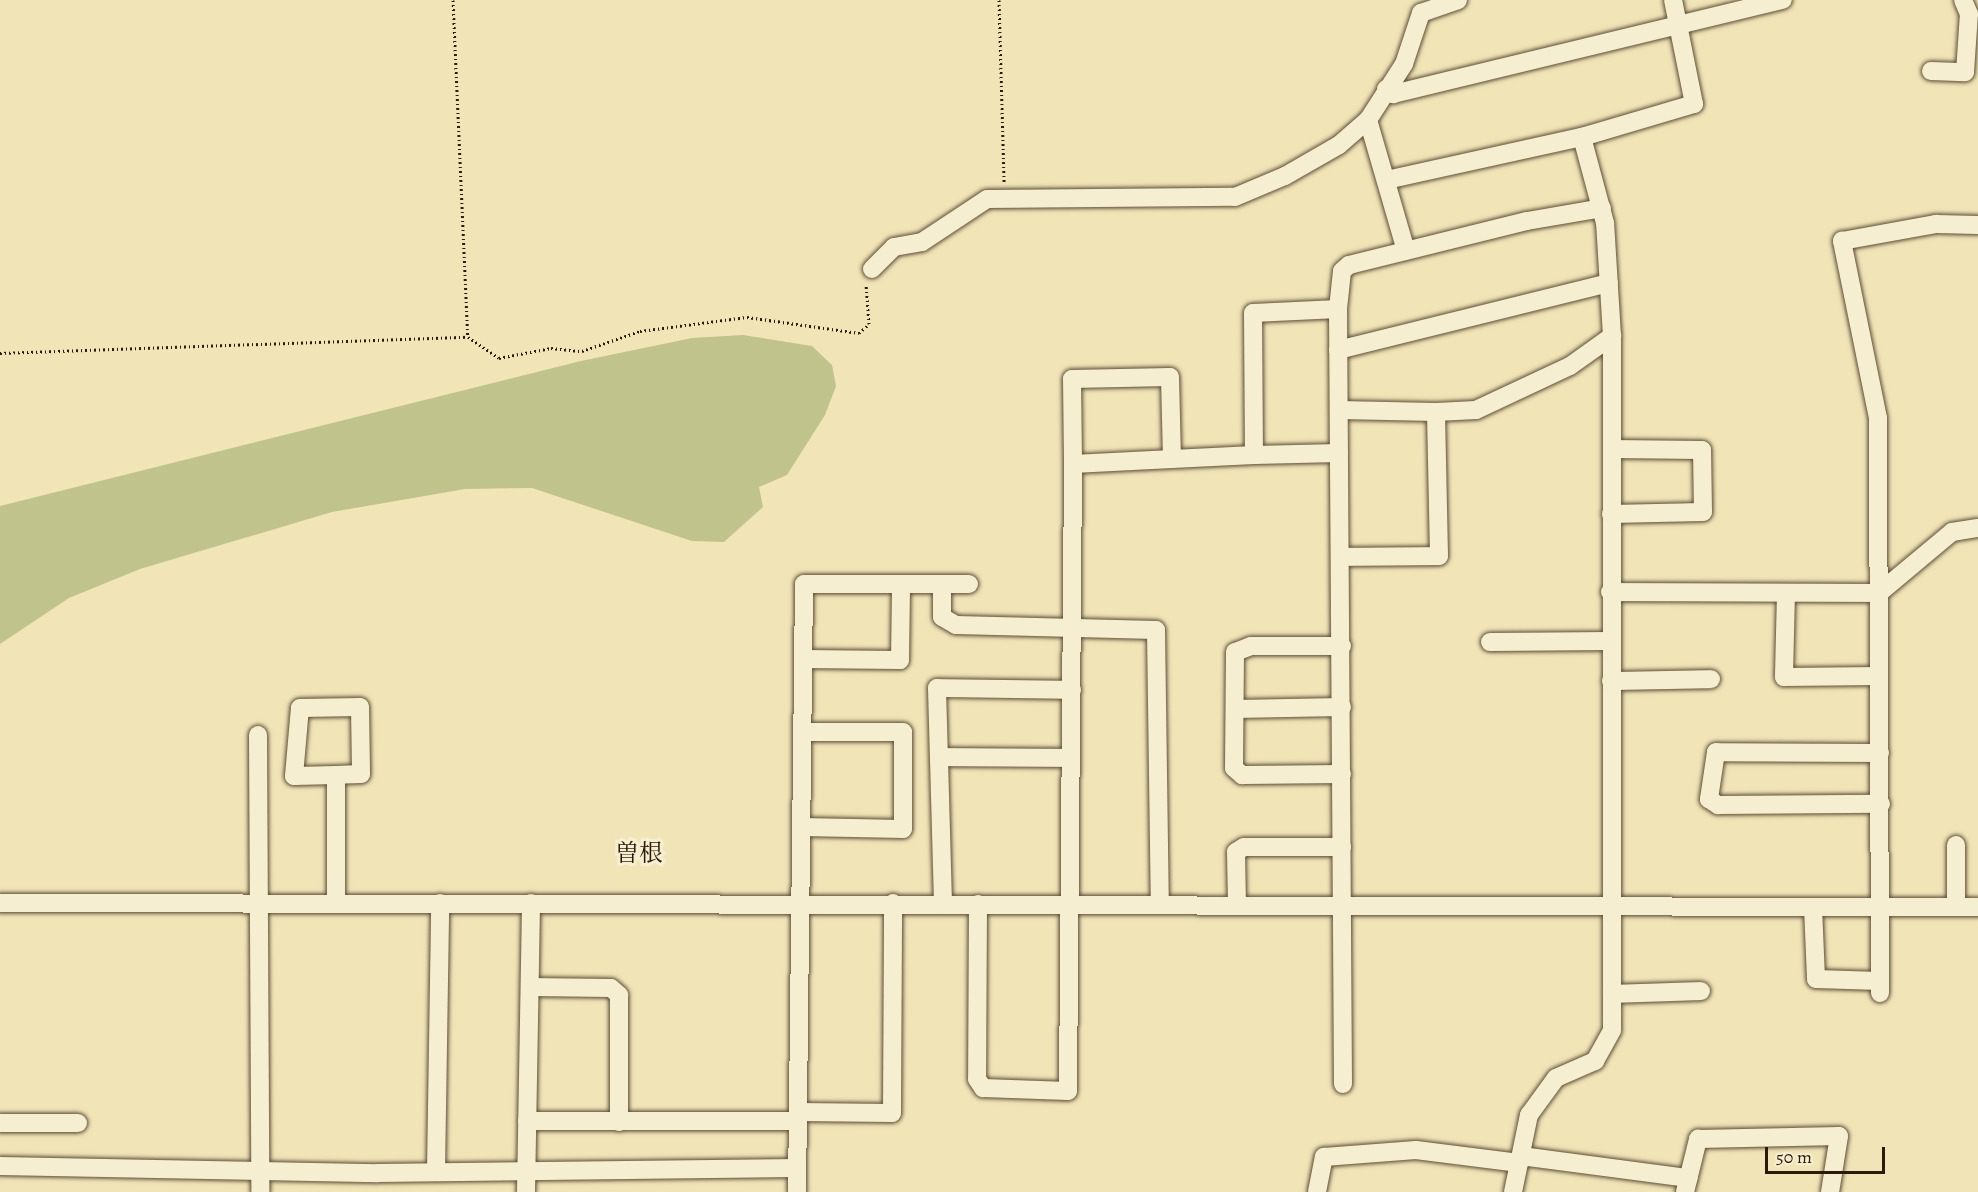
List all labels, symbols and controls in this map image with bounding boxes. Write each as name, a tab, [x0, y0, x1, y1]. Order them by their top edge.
district label: 曽根	[615, 840, 663, 868]
scale bar	[1768, 1135, 1888, 1173]
text: 50 m	[1776, 1145, 1812, 1169]

